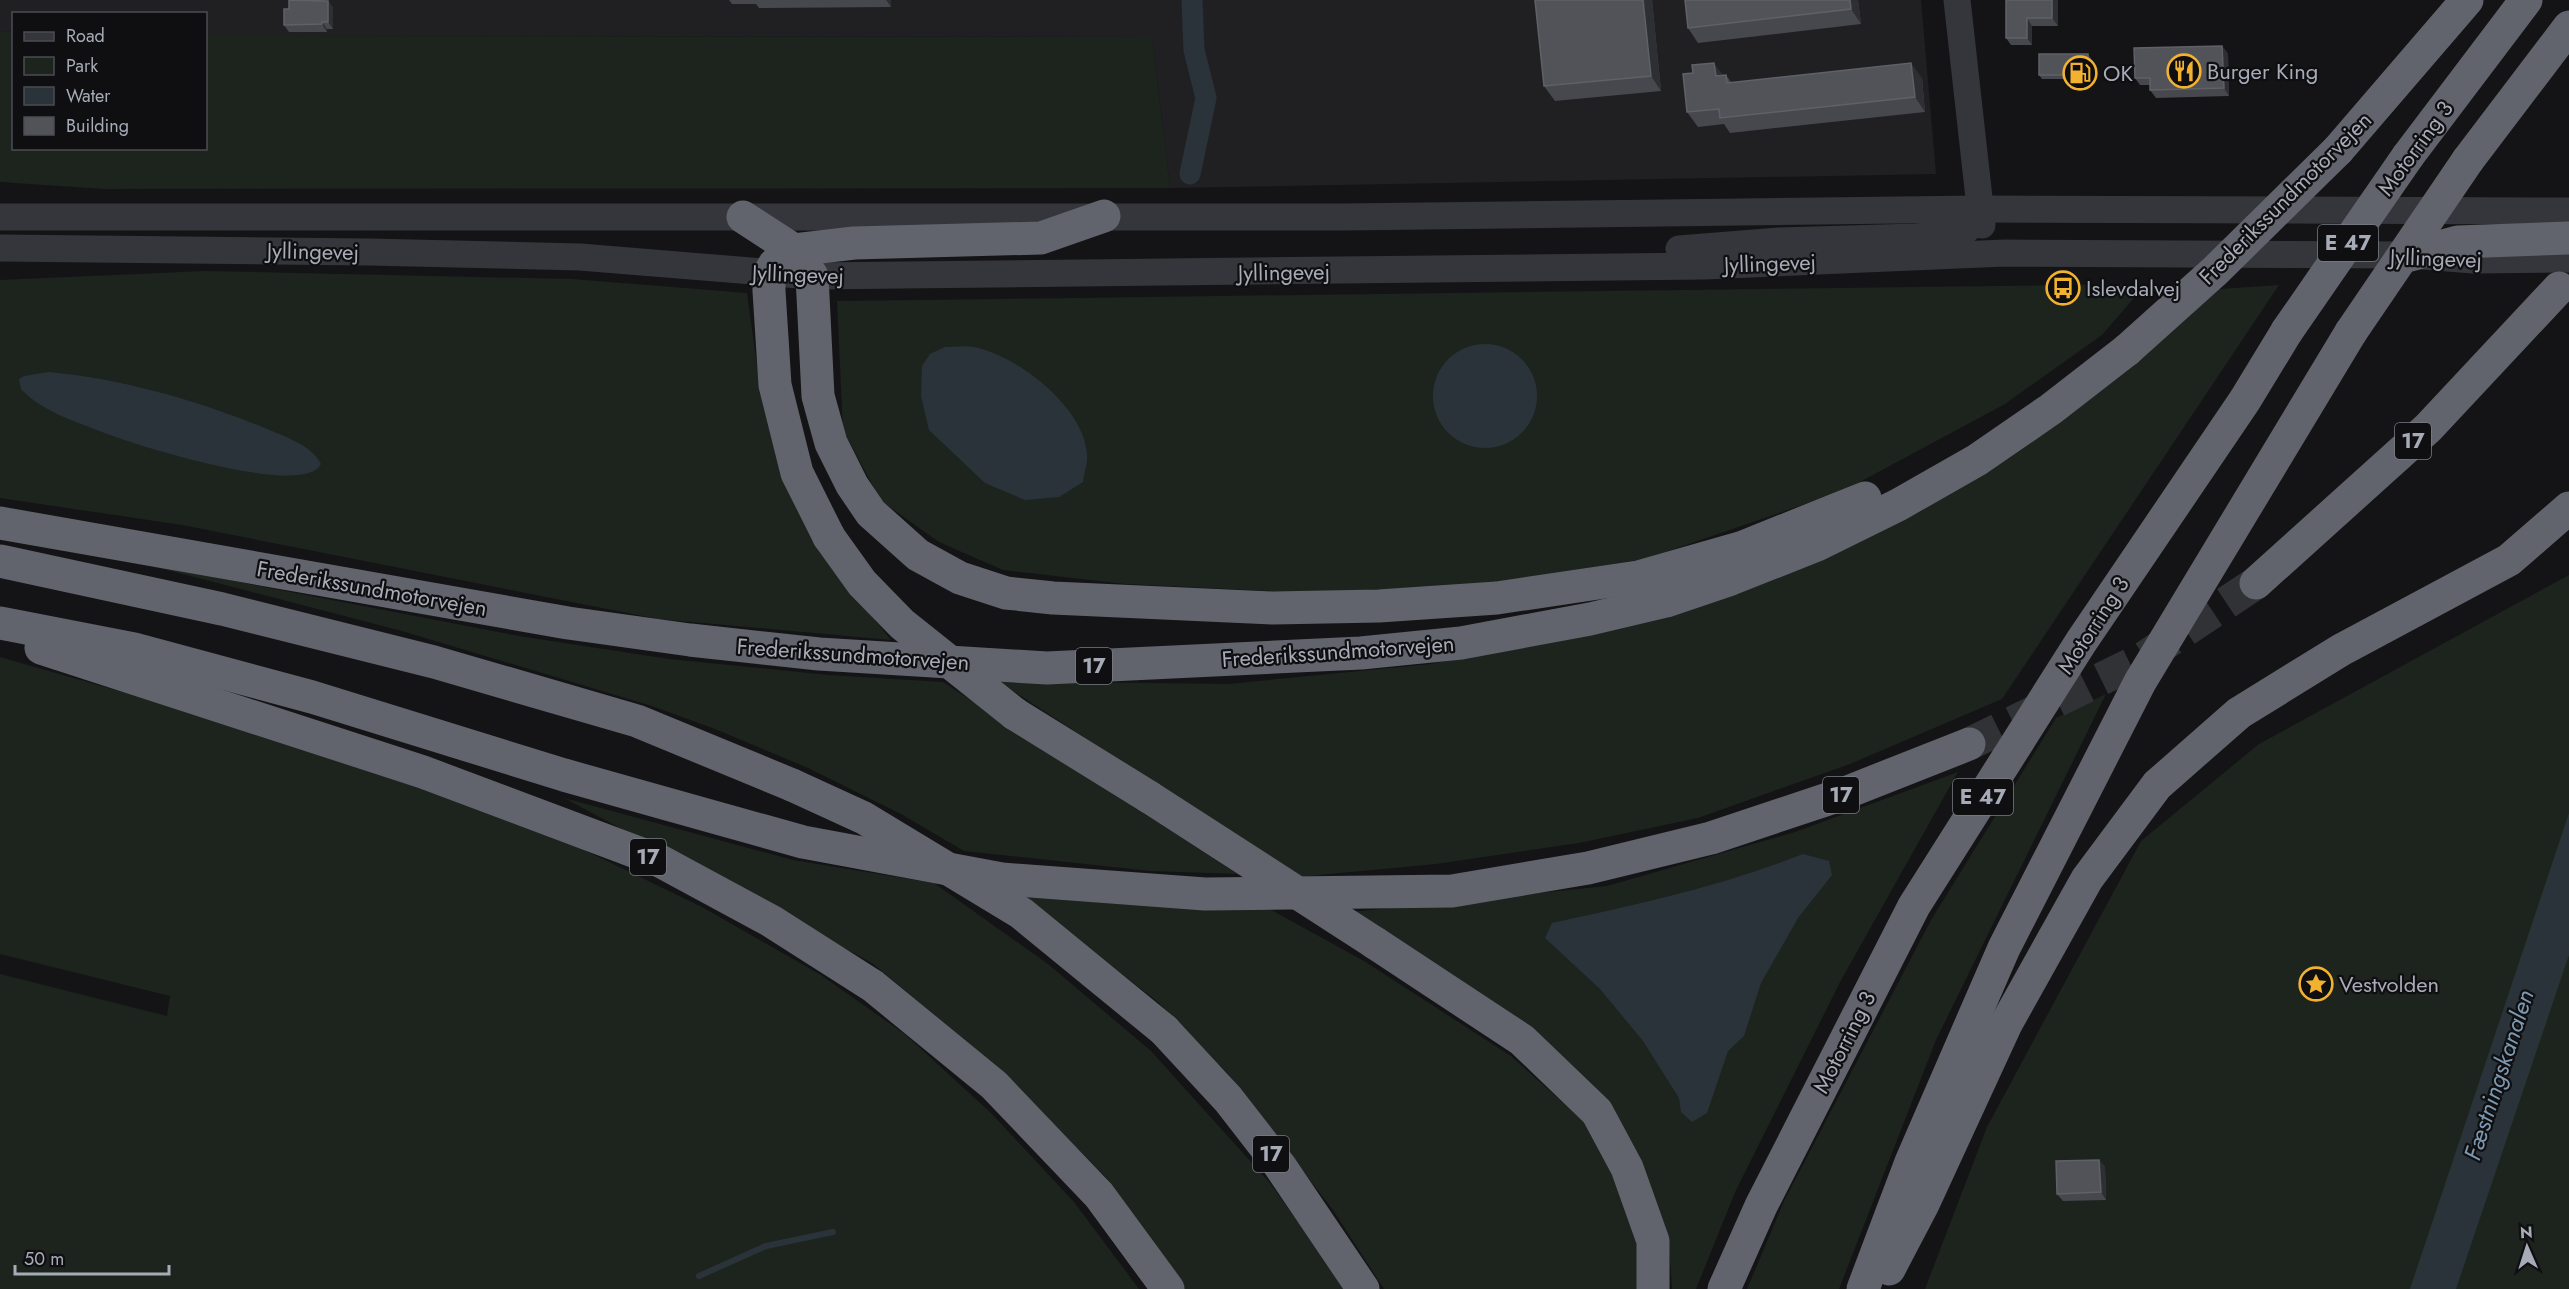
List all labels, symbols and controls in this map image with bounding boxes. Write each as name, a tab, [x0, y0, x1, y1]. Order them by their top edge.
legend	[12, 12, 207, 150]
text: Road	[66, 23, 105, 49]
text: Park	[66, 53, 98, 79]
restaurant icon: Burger King	[2166, 53, 2202, 89]
fuel station icon: OK	[2062, 55, 2098, 91]
place label: Burger King	[2207, 55, 2318, 87]
place label: OK	[2103, 57, 2133, 89]
text: Water	[66, 83, 111, 109]
street label: Motorring 3	[2370, 94, 2460, 202]
street label: Frederikssundmotorvejen	[2191, 104, 2379, 292]
text: Building	[66, 113, 129, 139]
road number: E 47	[2318, 225, 2378, 261]
street label: Jyllingevej	[264, 234, 359, 268]
street label: Jyllingevej	[2386, 240, 2483, 276]
street label: Jyllingevej	[1720, 245, 1817, 281]
street label: Jyllingevej	[1235, 255, 1330, 289]
street label: Jyllingevej	[748, 256, 845, 292]
bus stop icon: Islevdalvej	[2045, 270, 2081, 306]
place label: Islevdalvej	[2086, 272, 2180, 304]
road number: 17	[2395, 423, 2431, 459]
street label: Frederikssundmotorvejen	[254, 552, 490, 624]
street label: Motorring 3	[2049, 570, 2137, 680]
street label: Frederikssundmotorvejen	[1221, 627, 1455, 675]
street label: Frederikssundmotorvejen	[736, 630, 970, 678]
road number: 17	[1076, 648, 1112, 684]
road number: 17	[1823, 777, 1859, 813]
road number: E 47	[1953, 779, 2013, 815]
road number: 17	[630, 839, 666, 875]
place icon: Vestvolden	[2298, 966, 2334, 1002]
place label: Vestvolden	[2339, 968, 2439, 1000]
street label: Motorring 3	[1805, 985, 1883, 1099]
water label: Fæstningskanalen	[2454, 985, 2543, 1165]
road number: 17	[1253, 1136, 1289, 1172]
north arrow	[2497, 1217, 2557, 1277]
text: N	[2519, 1221, 2533, 1244]
scale bar	[15, 1238, 170, 1276]
text: 50 m	[24, 1246, 64, 1272]

